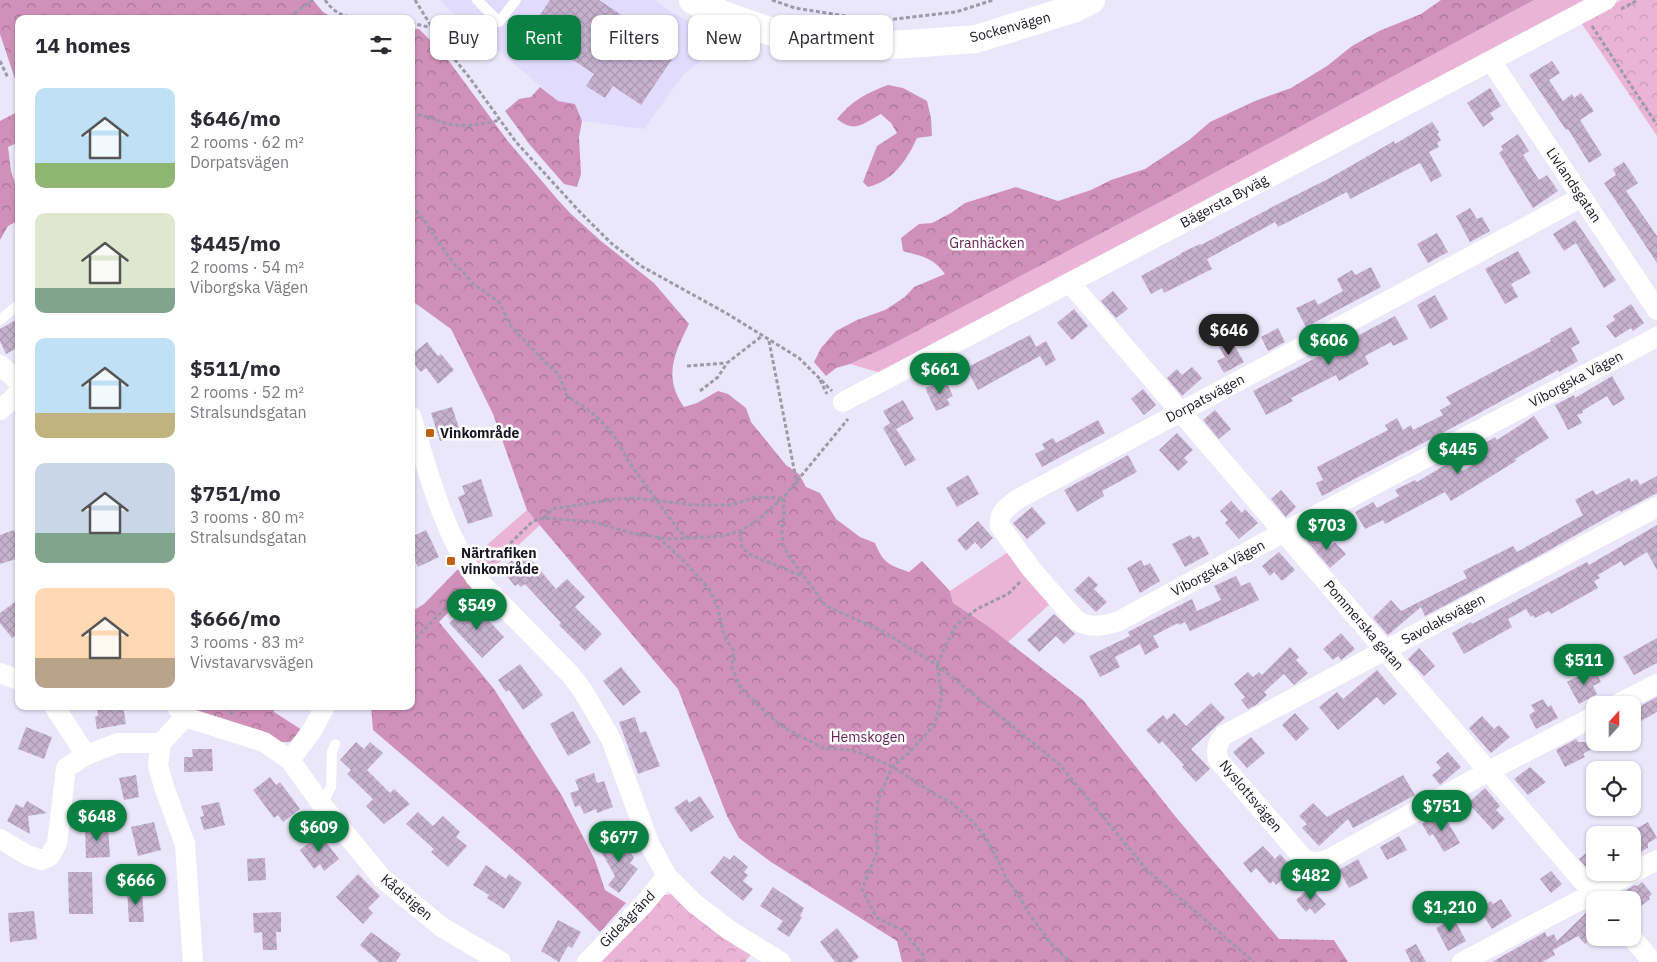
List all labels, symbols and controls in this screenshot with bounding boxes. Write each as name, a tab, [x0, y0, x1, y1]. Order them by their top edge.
street label: Sockenvägen	[968, 8, 1052, 46]
chip: Buy	[430, 15, 497, 60]
chip: Rent	[507, 15, 581, 60]
chip: Filters	[591, 15, 678, 60]
chip: New	[688, 15, 760, 60]
chip: Apartment	[770, 15, 893, 60]
text: 14 homes	[35, 31, 131, 59]
icon: filters	[367, 31, 395, 59]
text: $646/mo	[190, 104, 281, 132]
icon: home	[75, 108, 135, 168]
text: 2 rooms · 62 m²	[190, 132, 304, 152]
street label: Livlandsgatan	[1542, 144, 1606, 226]
text: Dorpatsvägen	[190, 152, 289, 172]
street label: Bägersta Byväg	[1177, 170, 1271, 232]
text: $445/mo	[190, 229, 281, 257]
icon: home	[75, 233, 135, 293]
park label: Granhäcken	[949, 234, 1025, 252]
text: 2 rooms · 54 m²	[190, 257, 304, 277]
text: Viborgska Vägen	[190, 277, 308, 297]
pin: $646	[1199, 314, 1259, 356]
text: $646	[1210, 320, 1248, 340]
pin: $606	[1299, 324, 1359, 366]
text: $606	[1310, 330, 1348, 350]
street label: Viborgska Vägen	[1526, 347, 1626, 411]
pin: $661	[910, 352, 970, 395]
text: $511/mo	[190, 354, 281, 382]
icon: home	[75, 358, 135, 418]
text: $661	[921, 359, 959, 379]
street label: Dorpatsvägen	[1162, 370, 1248, 426]
text: 2 rooms · 52 m²	[190, 382, 304, 402]
text: Stralsundsgatan	[190, 402, 307, 422]
place label: Vinkområde	[440, 424, 519, 442]
marker: Vinkområde	[424, 427, 436, 439]
pin: $445	[1428, 432, 1488, 475]
text: $445	[1439, 439, 1477, 459]
text: $751/mo	[190, 479, 281, 507]
icon: home	[75, 483, 135, 543]
text: 3 rooms · 80 m²	[190, 507, 304, 527]
pin: $703	[1297, 508, 1357, 551]
text: $703	[1308, 515, 1346, 535]
text: Stralsundsgatan	[190, 527, 307, 547]
street label: Viborgska Vägen	[1168, 536, 1268, 600]
place label: Närtrafiken vinkområde	[461, 544, 539, 578]
marker: Närtrafiken vinkområde	[445, 555, 457, 567]
street label: Pommerska gatan	[1320, 576, 1408, 674]
pin: $549	[447, 588, 507, 631]
street label: Savolaksvägen	[1398, 589, 1488, 649]
text: $549	[458, 595, 496, 615]
text: $666/mo	[190, 604, 281, 632]
icon: home	[75, 608, 135, 668]
text: 3 rooms · 83 m²	[190, 632, 304, 652]
pin: $511	[1554, 644, 1614, 686]
text: $511	[1565, 650, 1603, 670]
text: Vivstavarvsvägen	[190, 652, 314, 672]
north arrow	[1586, 696, 1641, 751]
map controls	[1586, 696, 1641, 946]
park label: Hemskogen	[831, 728, 905, 746]
street label: Nyslottsvägen	[1216, 756, 1286, 836]
button: locate	[1586, 761, 1641, 816]
pin: $751	[1412, 790, 1472, 832]
text: $751	[1423, 796, 1461, 816]
pin: $648	[67, 800, 127, 842]
text: $648	[78, 806, 116, 826]
pin: $609	[289, 810, 349, 853]
text: $609	[300, 817, 338, 837]
pin: $677	[589, 820, 649, 863]
button: +	[1586, 826, 1641, 881]
text: $677	[600, 827, 638, 847]
pin: $482	[1281, 858, 1341, 901]
pin: $666	[106, 864, 166, 906]
text: $482	[1292, 865, 1330, 885]
text: $666	[117, 870, 155, 890]
street label: Kådstigen	[377, 870, 437, 924]
street label: Gideågränd	[595, 887, 659, 951]
pin: $1,210	[1409, 890, 1491, 933]
button: −	[1586, 891, 1641, 946]
text: $1,210	[1424, 897, 1476, 917]

